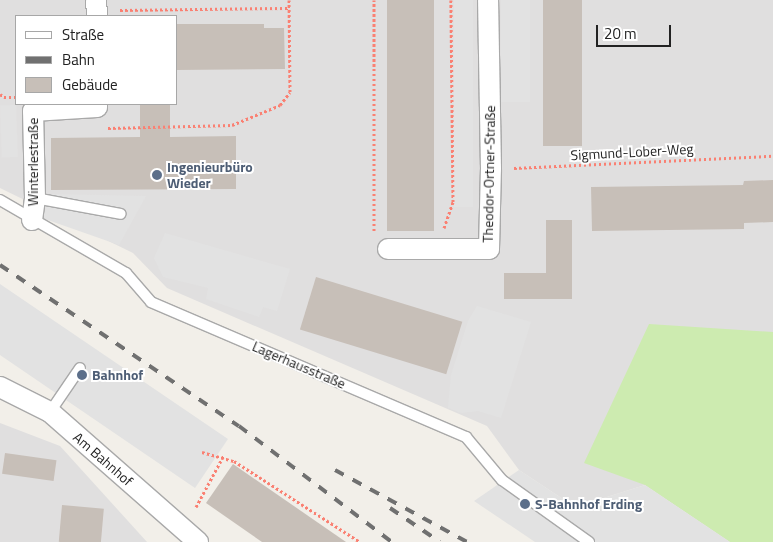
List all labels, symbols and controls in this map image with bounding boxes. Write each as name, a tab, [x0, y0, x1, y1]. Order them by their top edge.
legend	[15, 15, 178, 105]
scale bar	[598, 15, 673, 47]
text: 20 m	[604, 22, 637, 45]
text: Straße	[62, 23, 104, 46]
text: Bahn	[62, 48, 95, 71]
text: Gebäude	[62, 73, 118, 96]
street label: Theodor-Ortner-Straße	[479, 105, 499, 243]
street label: Winterlestraße	[25, 118, 41, 206]
street label: Sigmund-Lober-Weg	[570, 140, 694, 164]
place label: Ingenieurbüro Wieder	[167, 159, 253, 192]
marker: Ingenieurbüro Wieder	[151, 169, 163, 181]
street label: Lagerhausstraße	[250, 338, 348, 392]
place label: Bahnhof	[92, 367, 143, 383]
marker: Bahnhof	[76, 369, 88, 381]
street label: Am Bahnhof	[70, 429, 136, 489]
place label: S-Bahnhof Erding	[535, 496, 642, 512]
marker: S-Bahnhof Erding	[519, 498, 531, 510]

